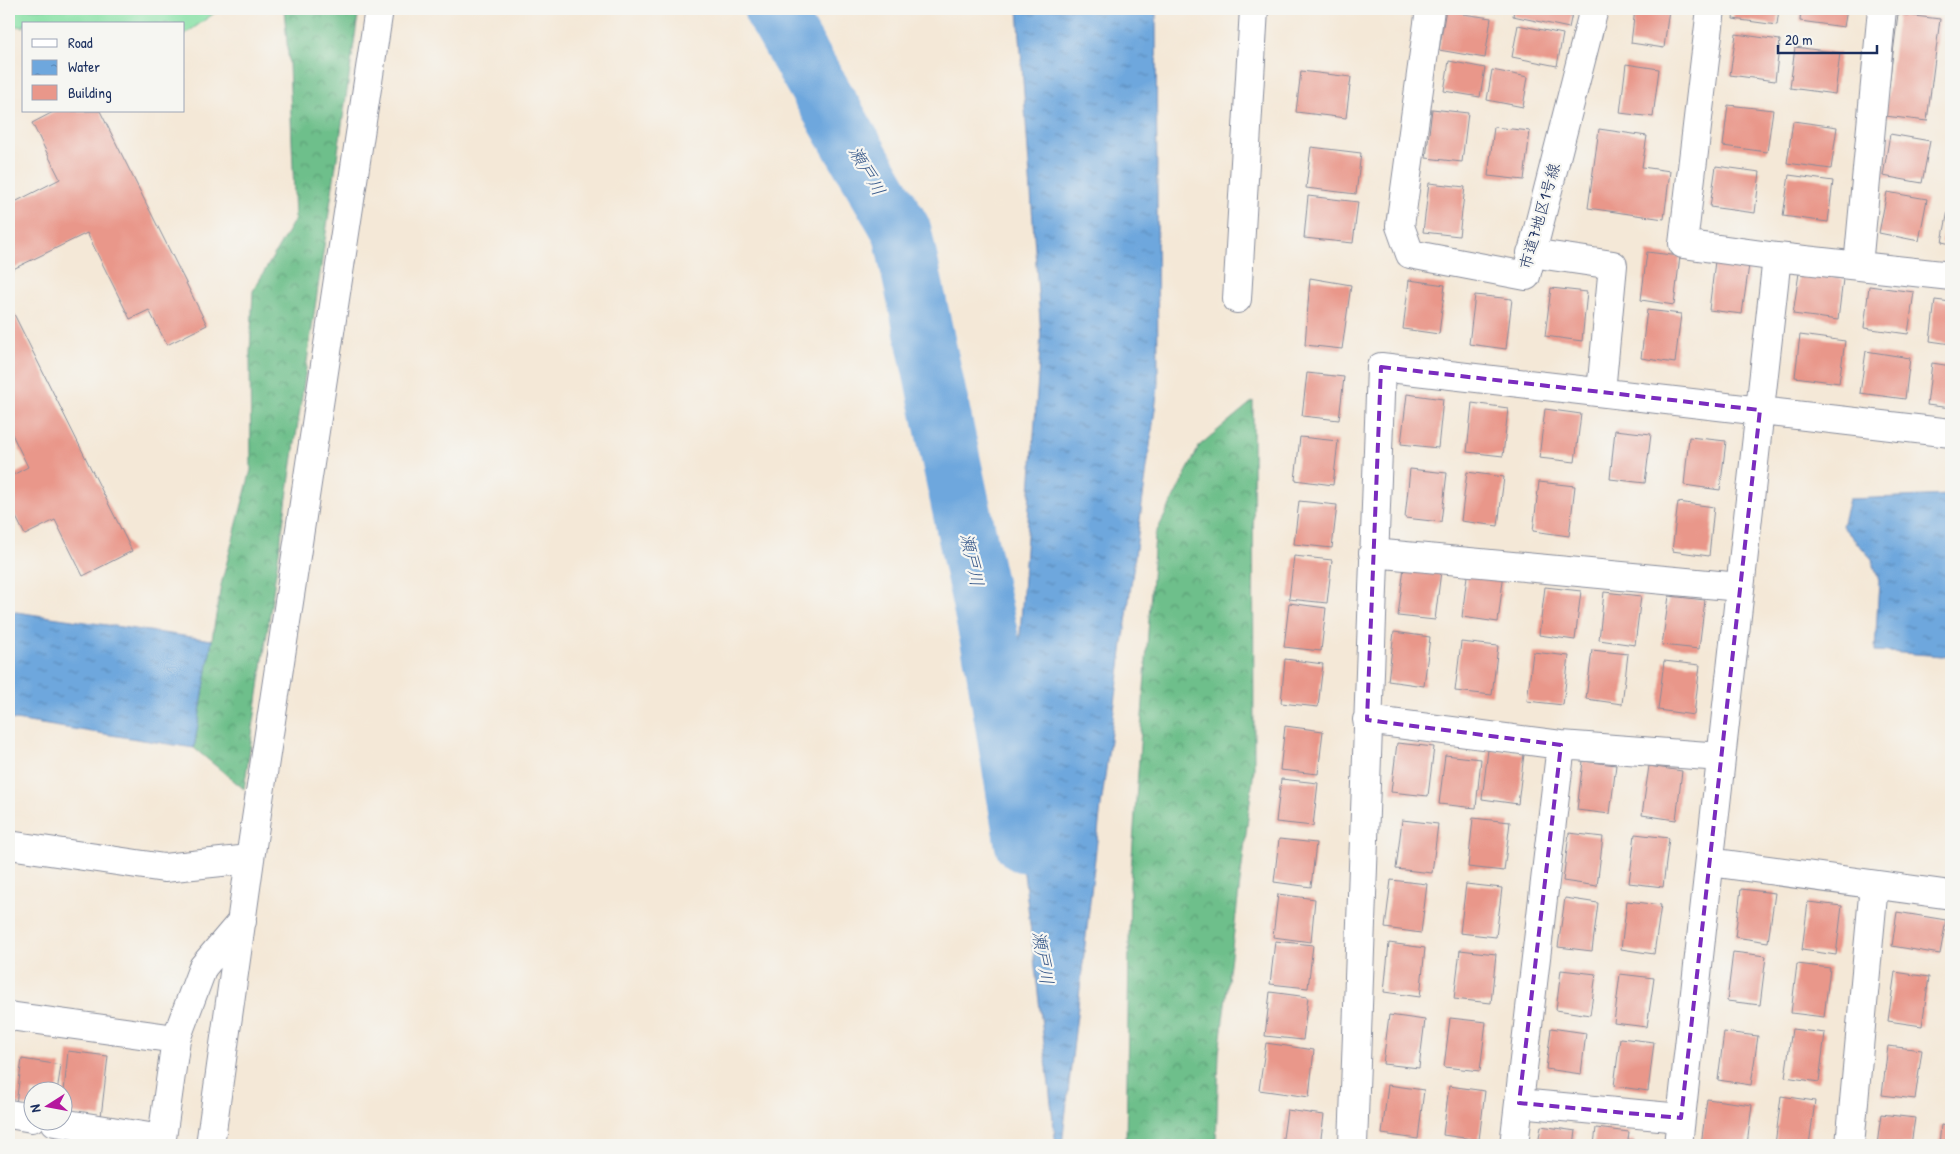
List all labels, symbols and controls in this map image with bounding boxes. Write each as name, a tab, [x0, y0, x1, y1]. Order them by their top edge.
legend	[22, 22, 185, 112]
scale bar	[1778, 22, 1876, 54]
text: 20 m	[1785, 29, 1812, 50]
text: Road	[68, 32, 93, 53]
text: Water	[68, 56, 100, 77]
text: Building	[68, 82, 112, 103]
water label: 瀬戸川	[843, 141, 892, 200]
street label: 市道7地区1号線	[1513, 160, 1565, 272]
water label: 瀬戸川	[955, 531, 990, 589]
water label: 瀬戸川	[1027, 929, 1060, 987]
north arrow	[22, 1082, 72, 1132]
text: N	[25, 1103, 45, 1114]

